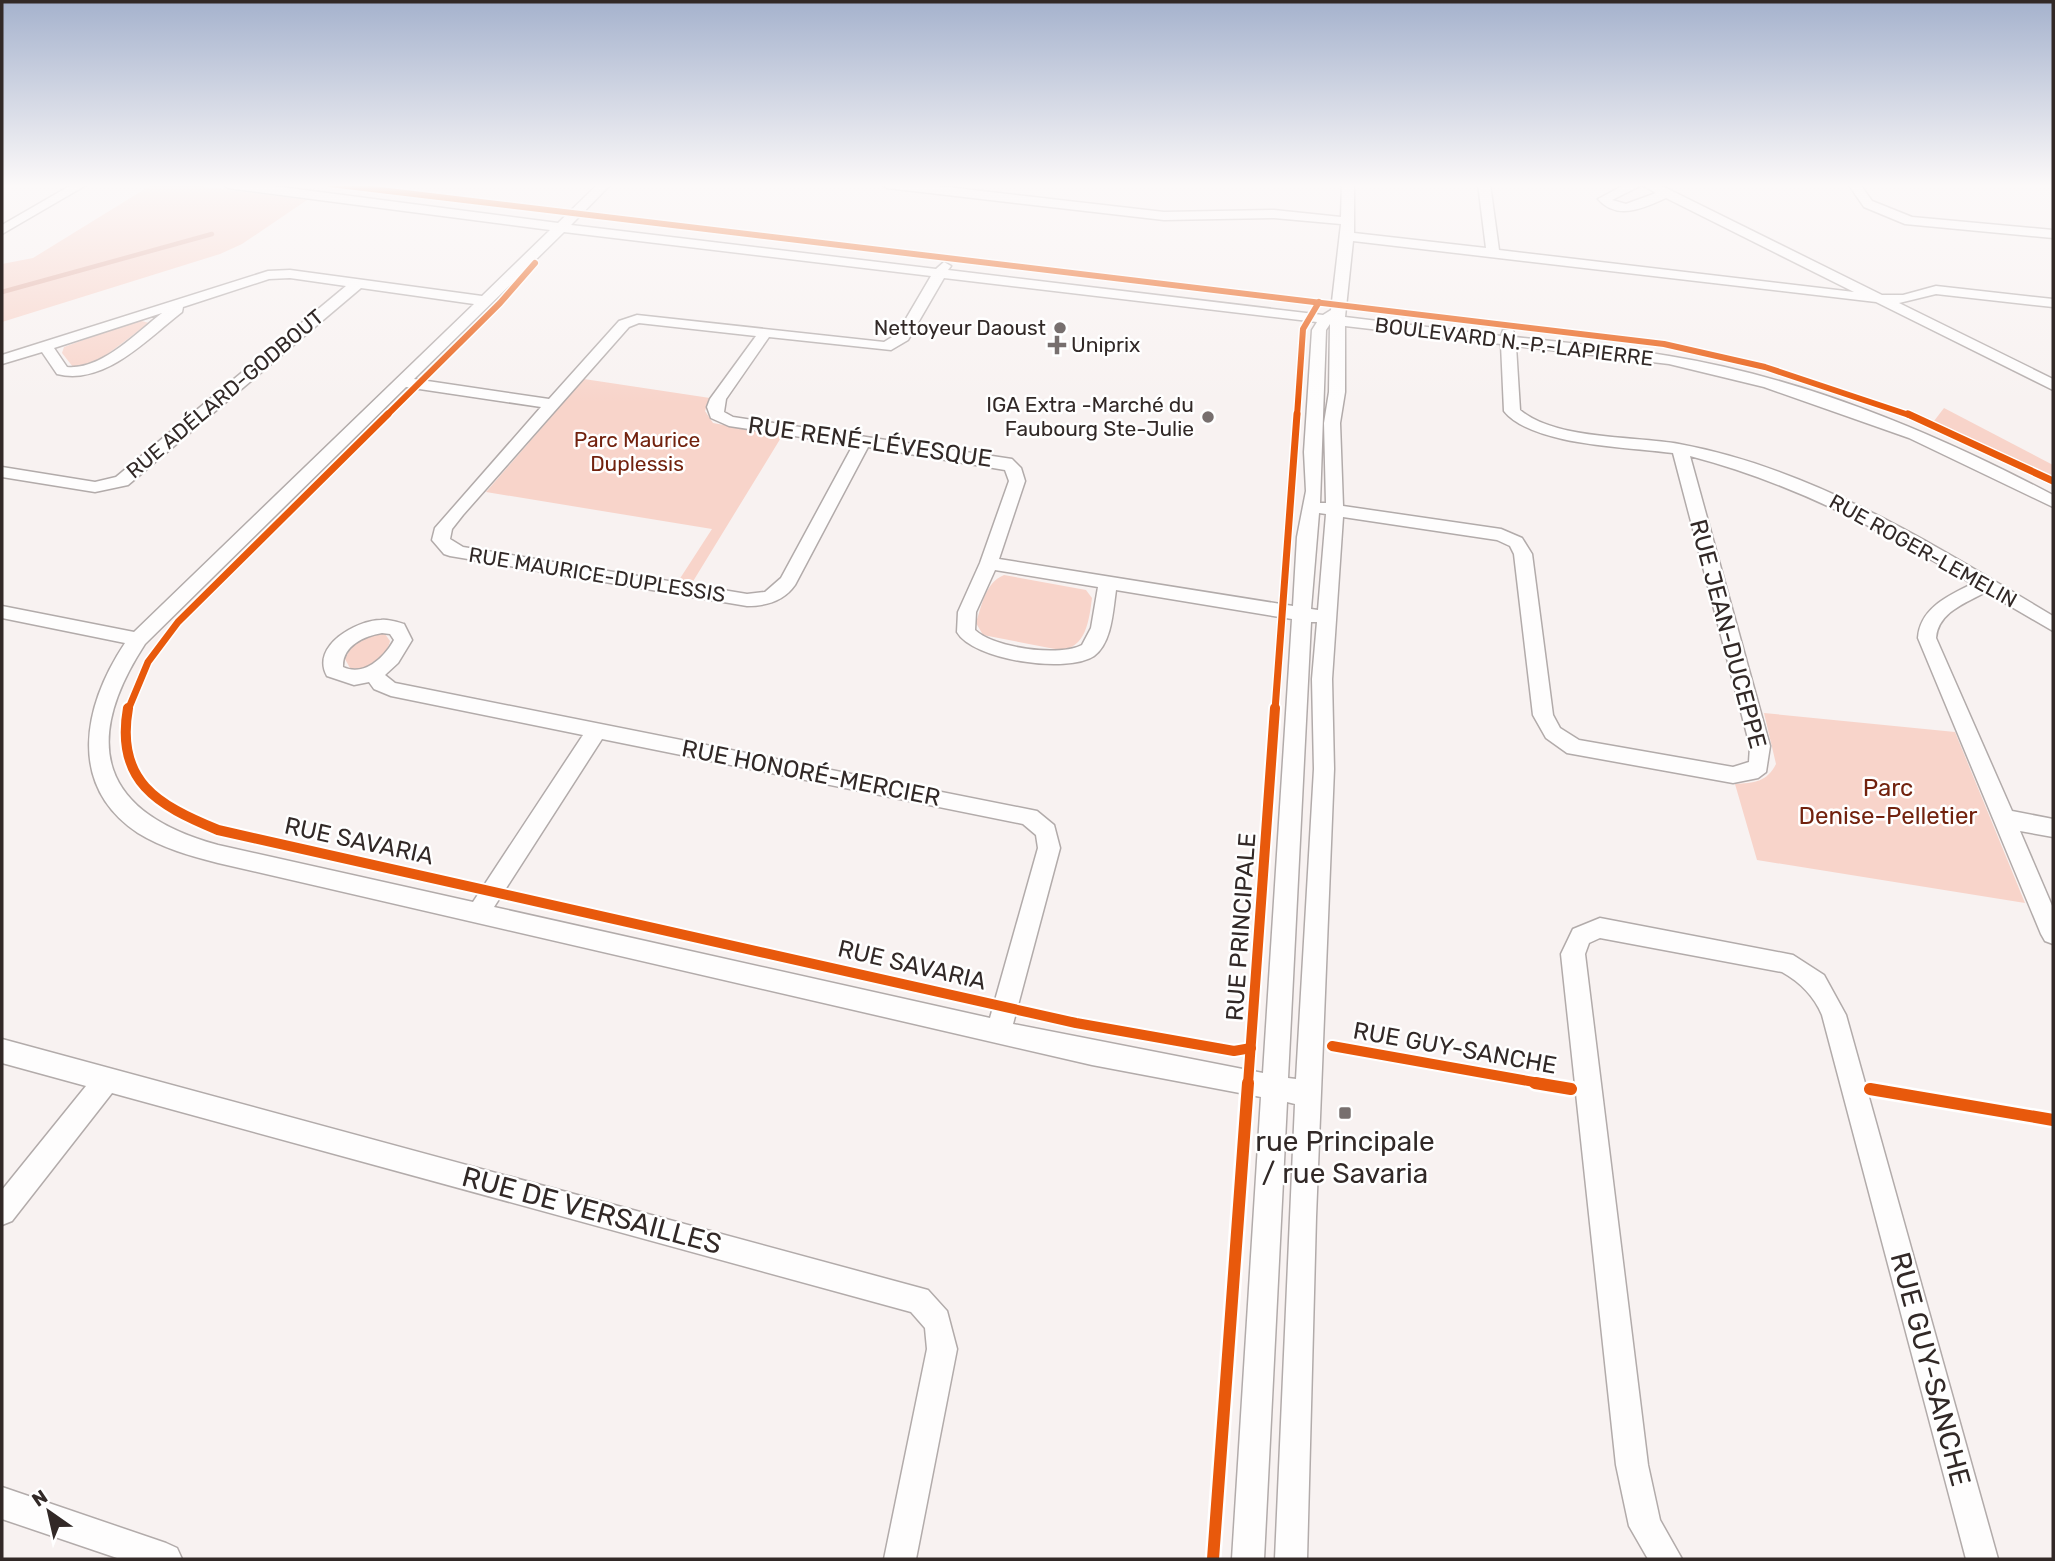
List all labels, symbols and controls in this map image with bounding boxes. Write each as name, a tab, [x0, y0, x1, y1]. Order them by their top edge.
street label: RUE ADÉLARD-GODBOUT	[121, 304, 328, 483]
street label: BOULEVARD N.-P.-LAPIERRE	[1373, 312, 1655, 371]
place label: Nettoyeur Daoust	[874, 315, 1046, 340]
marker: Nettoyeur Daoust	[1052, 320, 1068, 336]
place label: Uniprix	[1071, 332, 1140, 357]
marker: Uniprix	[1049, 337, 1065, 353]
place label: IGA Extra -Marché du Faubourg Ste-Julie	[986, 392, 1194, 441]
marker: IGA Extra -Marché du Faubourg Ste-Julie	[1200, 409, 1216, 425]
street label: RUE RENÉ-LÉVESQUE	[746, 411, 994, 473]
park label: Parc Maurice Duplessis	[574, 427, 700, 476]
street label: RUE ROGER-LEMELIN	[1825, 489, 2021, 613]
street label: RUE JEAN-DUCEPPE	[1684, 516, 1772, 752]
street label: RUE MAURICE-DUPLESSIS	[467, 542, 727, 607]
street label: RUE HONORÉ-MERCIER	[679, 734, 943, 812]
park label: Parc Denise-Pelletier	[1799, 774, 1977, 830]
street label: RUE SAVARIA	[282, 812, 436, 870]
street label: RUE PRINCIPALE	[1220, 832, 1262, 1022]
street label: RUE SAVARIA	[835, 934, 989, 996]
street label: RUE GUY-SANCHE	[1351, 1016, 1559, 1080]
marker: rue Principale / rue Savaria	[1337, 1105, 1353, 1121]
place label: rue Principale / rue Savaria	[1255, 1125, 1435, 1190]
street label: RUE DE VERSAILLES	[459, 1160, 725, 1261]
street label: RUE GUY-SANCHE	[1883, 1249, 1978, 1490]
north arrow	[14, 1477, 84, 1547]
text: N	[28, 1485, 52, 1512]

